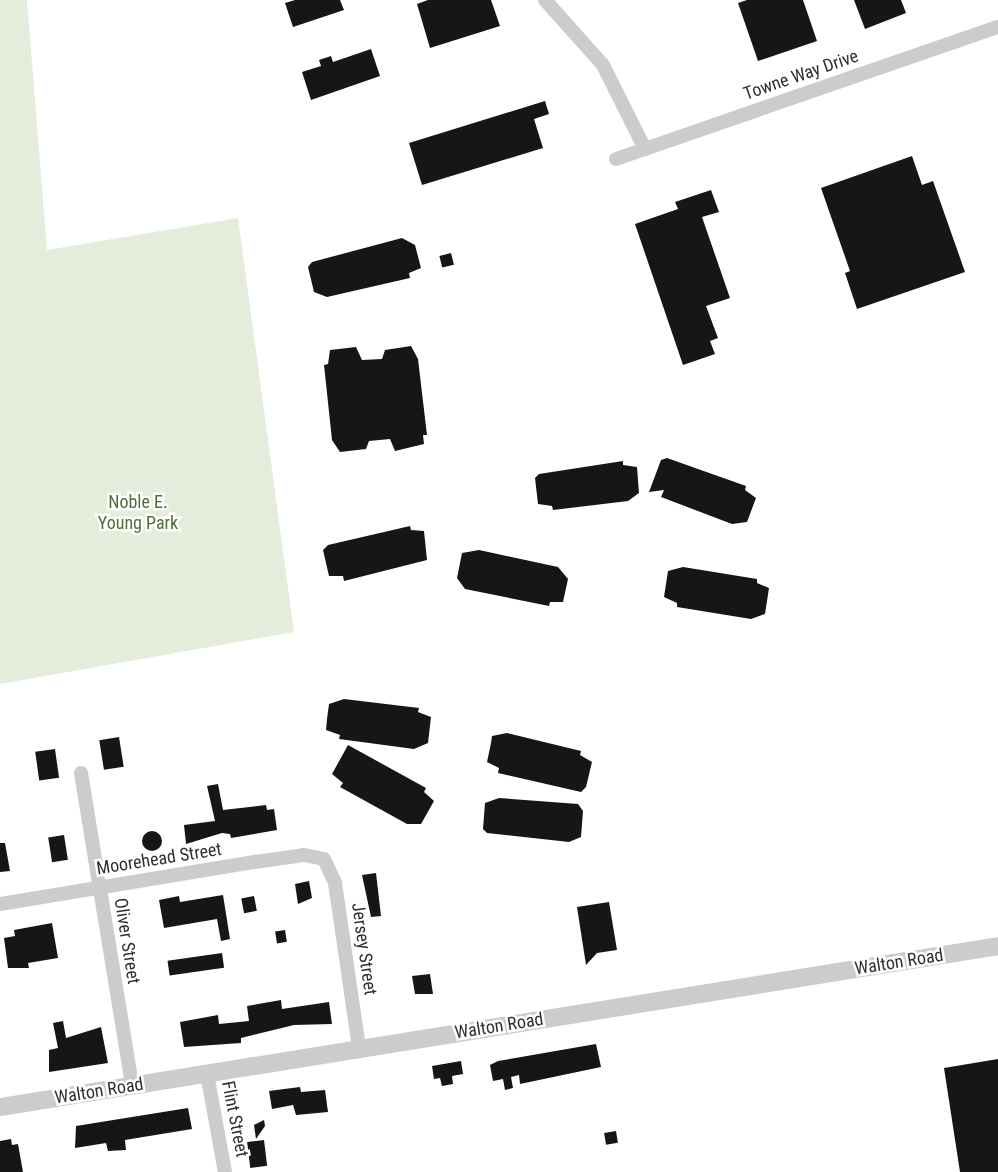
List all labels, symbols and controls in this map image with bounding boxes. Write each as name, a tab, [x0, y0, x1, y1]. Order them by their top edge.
street label: Towne Way Drive	[741, 45, 861, 105]
park label: Noble E. Young Park	[98, 492, 178, 534]
street label: Moorehead Street	[95, 838, 223, 880]
street label: Oliver Street	[110, 896, 144, 986]
street label: Jersey Street	[347, 901, 381, 997]
street label: Walton Road	[853, 944, 945, 980]
street label: Walton Road	[453, 1008, 545, 1044]
street label: Walton Road	[53, 1073, 145, 1109]
street label: Flint Street	[217, 1079, 253, 1159]

